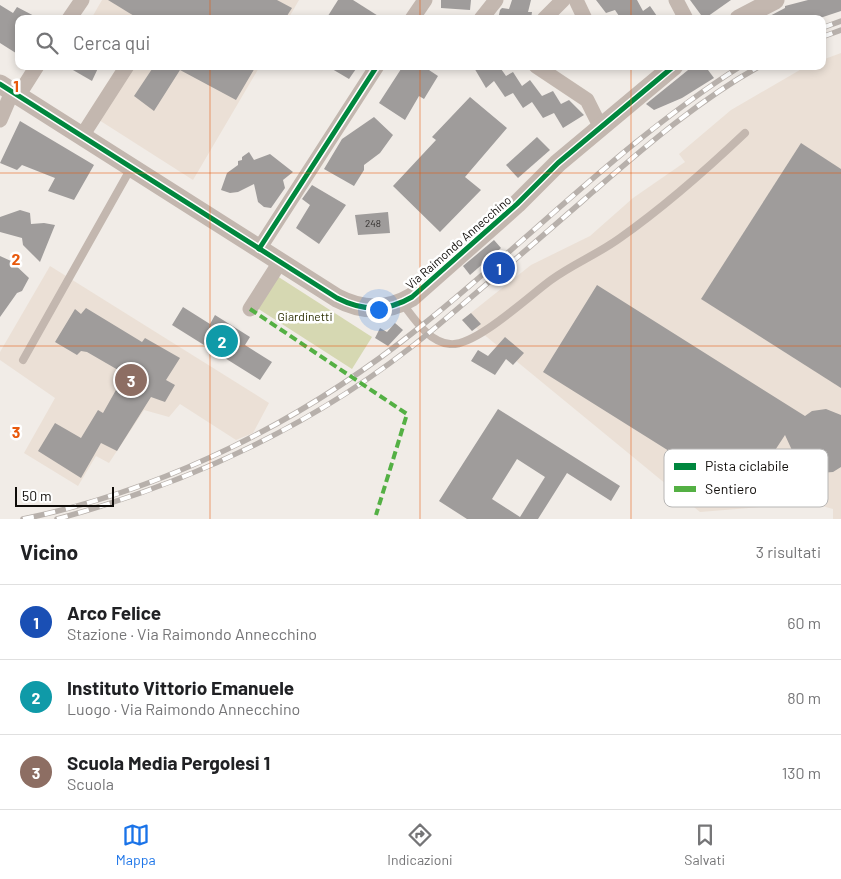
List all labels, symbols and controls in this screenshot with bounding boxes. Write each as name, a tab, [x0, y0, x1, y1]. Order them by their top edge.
search box	[15, 15, 826, 70]
icon: search	[33, 29, 61, 57]
text: Cerca qui	[73, 31, 150, 54]
text: 1	[13, 76, 19, 95]
street label: Via Raimondo Annecchino	[403, 192, 513, 292]
house number: 248	[365, 217, 381, 229]
text: 2	[12, 249, 21, 268]
pin: 1	[483, 249, 515, 287]
your location	[366, 297, 392, 323]
park label: Giardinetti	[278, 309, 332, 323]
pin: 2	[206, 322, 238, 360]
pin: 3	[115, 361, 147, 399]
text: 3	[12, 422, 20, 441]
legend	[664, 449, 828, 507]
text: Pista ciclabile	[705, 457, 789, 474]
text: Sentiero	[705, 480, 757, 497]
scale bar	[15, 484, 114, 507]
text: 50 m	[22, 487, 51, 504]
text: Vicino	[20, 539, 78, 564]
text: 3 risultati	[756, 542, 821, 561]
text: Arco Felice	[67, 601, 161, 624]
text: 1	[33, 613, 39, 632]
text: 60 m	[787, 613, 821, 632]
text: Stazione · Via Raimondo Annecchino	[67, 624, 317, 643]
text: Instituto Vittorio Emanuele	[67, 676, 294, 699]
text: 2	[32, 688, 40, 707]
text: 80 m	[787, 688, 821, 707]
text: Luogo · Via Raimondo Annecchino	[67, 699, 300, 718]
text: Scuola Media Pergolesi 1	[67, 751, 270, 774]
text: 3	[32, 763, 40, 782]
text: 130 m	[782, 763, 821, 782]
text: Scuola	[67, 774, 114, 793]
tab: Mappa	[116, 821, 156, 868]
tab: Indicazioni	[387, 821, 453, 868]
tab: Salvati	[684, 821, 725, 868]

